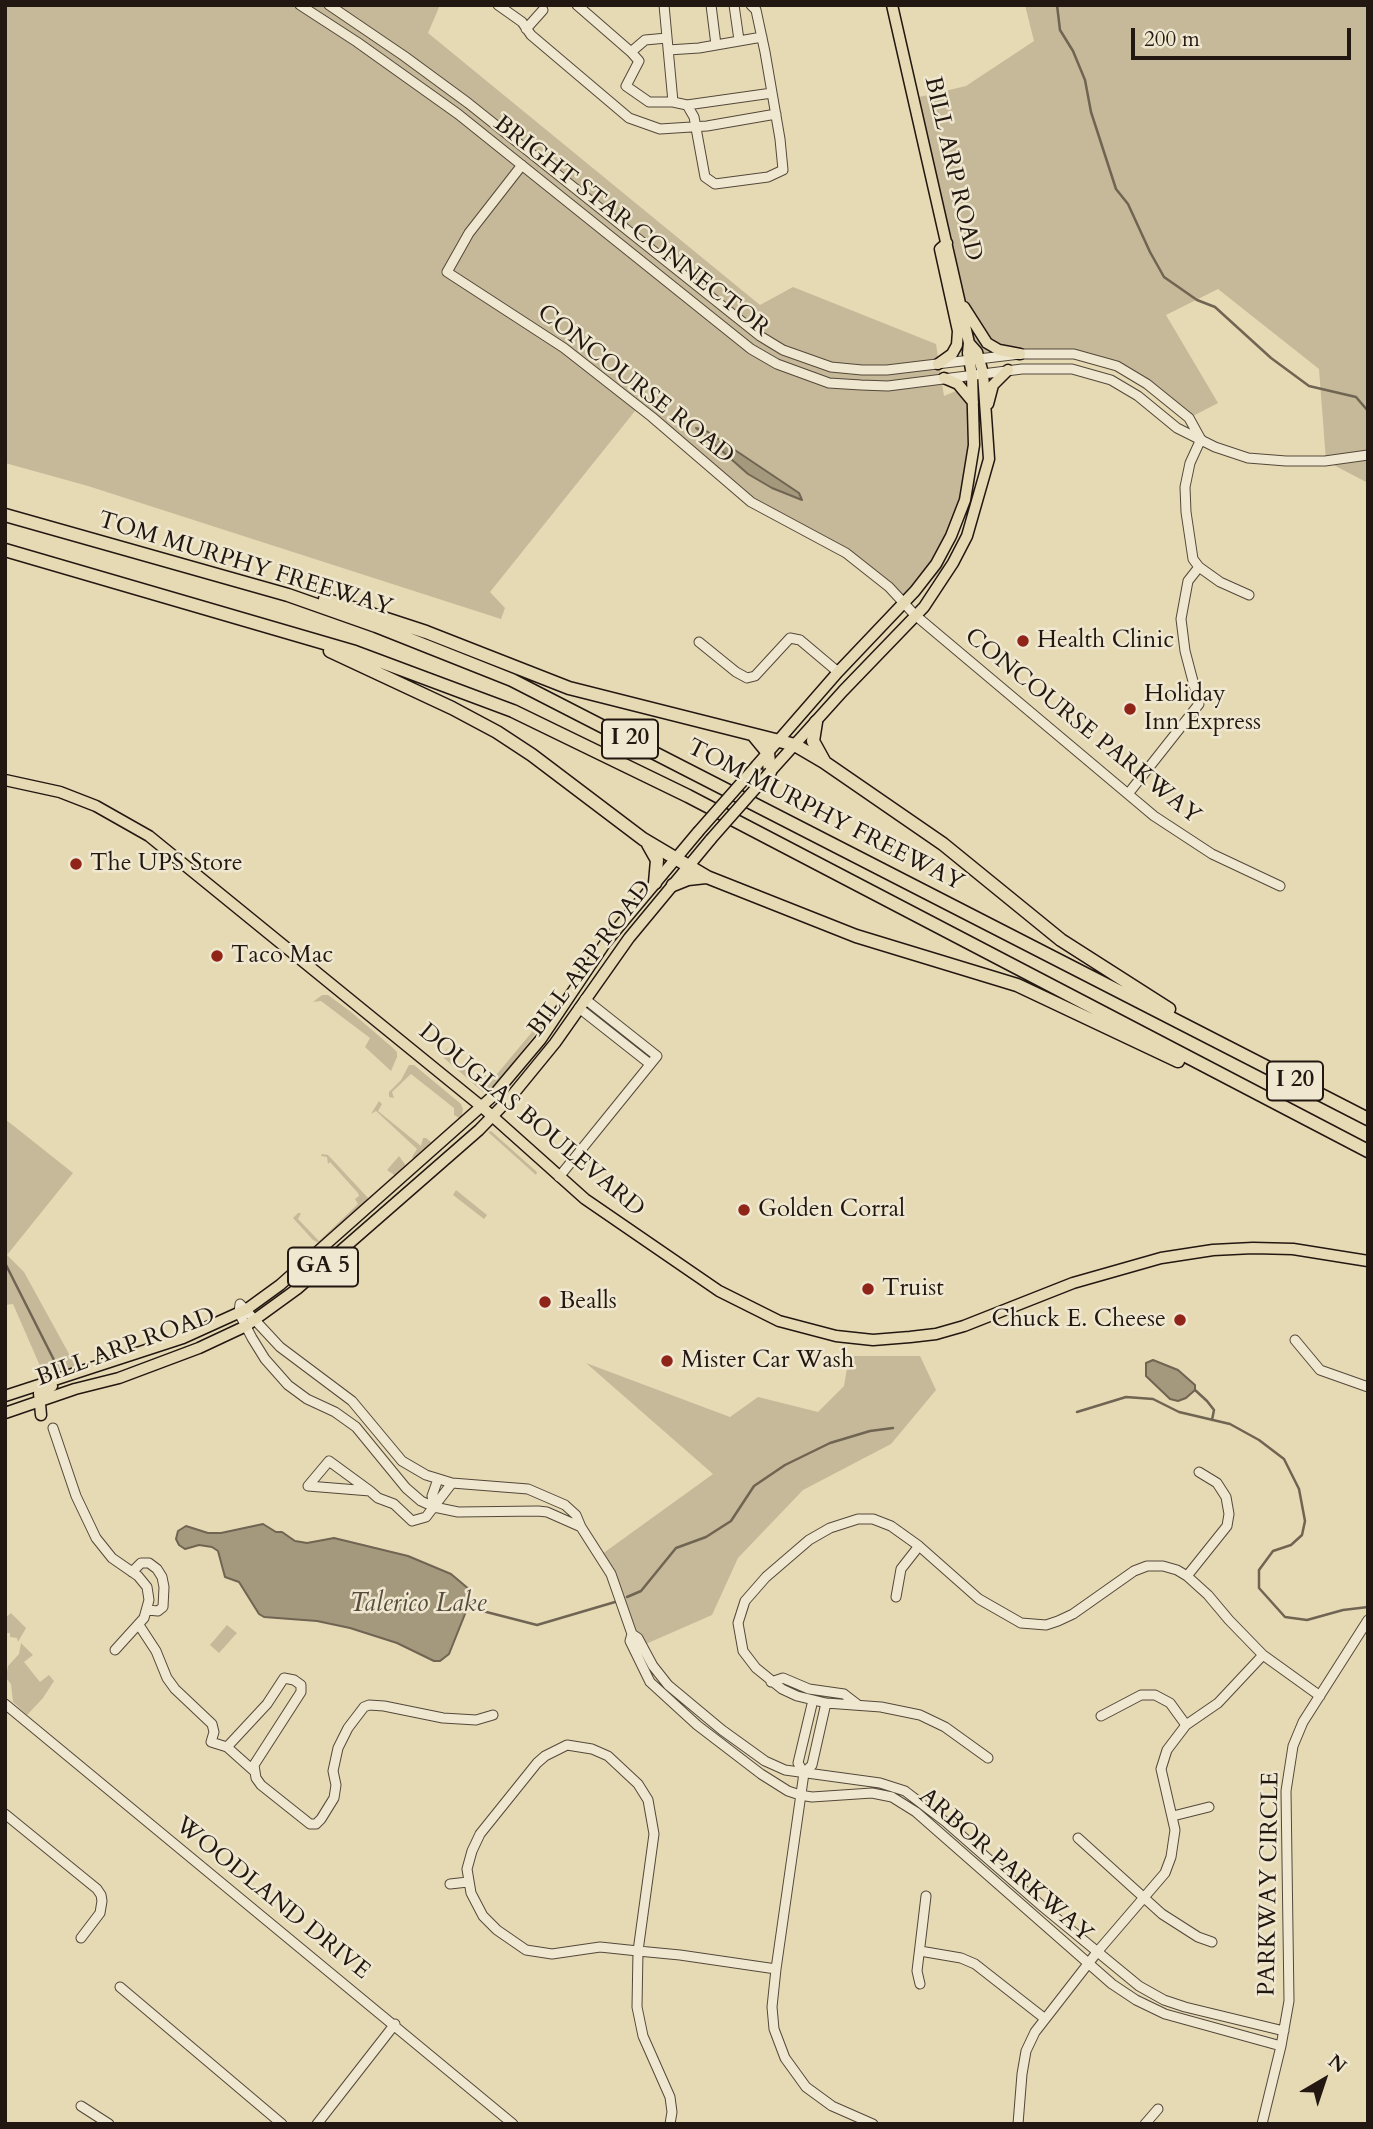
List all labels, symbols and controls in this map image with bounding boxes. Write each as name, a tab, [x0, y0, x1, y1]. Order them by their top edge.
scale bar	[1135, 14, 1356, 58]
text: 200 m	[1144, 25, 1200, 54]
street label: BILL ARP ROAD	[917, 74, 987, 264]
street label: BRIGHT STAR CONNECTOR	[487, 110, 775, 344]
street label: CONCOURSE ROAD	[531, 299, 739, 471]
street label: TOM MURPHY FREEWAY	[94, 506, 396, 624]
street label: CONCOURSE PARKWAY	[958, 623, 1206, 831]
place label: Health Clinic	[1037, 627, 1174, 655]
marker: Health Clinic	[1015, 633, 1031, 649]
place label: Holiday Inn Express	[1144, 681, 1261, 737]
marker: Holiday Inn Express	[1122, 701, 1138, 717]
road number: I 20	[602, 720, 658, 758]
street label: TOM MURPHY FREEWAY	[682, 734, 968, 898]
place label: The UPS Store	[90, 850, 243, 878]
marker: The UPS Store	[68, 856, 84, 872]
street label: BILL ARP ROAD	[523, 875, 659, 1043]
place label: Taco Mac	[231, 942, 333, 970]
marker: Taco Mac	[209, 948, 225, 964]
street label: DOUGLAS BOULEVARD	[412, 1018, 650, 1224]
road number: I 20	[1267, 1062, 1323, 1100]
place label: Golden Corral	[758, 1196, 905, 1224]
marker: Golden Corral	[736, 1202, 752, 1218]
road number: GA 5	[288, 1248, 358, 1286]
place label: Truist	[882, 1275, 944, 1303]
marker: Truist	[860, 1281, 876, 1297]
place label: Bealls	[559, 1288, 617, 1316]
marker: Bealls	[537, 1294, 553, 1310]
street label: BILL ARP ROAD	[33, 1302, 219, 1394]
place label: Chuck E. Cheese	[991, 1306, 1166, 1334]
marker: Chuck E. Cheese	[1172, 1312, 1188, 1328]
place label: Mister Car Wash	[681, 1347, 854, 1375]
marker: Mister Car Wash	[659, 1353, 675, 1369]
water label: Talerico Lake	[350, 1589, 486, 1621]
street label: PARKWAY CIRCLE	[1254, 1772, 1286, 1996]
street label: ARBOR PARKWAY	[912, 1783, 1098, 1949]
street label: WOODLAND DRIVE	[169, 1812, 375, 1986]
north arrow	[1289, 2045, 1359, 2115]
text: N	[1323, 2048, 1352, 2079]

